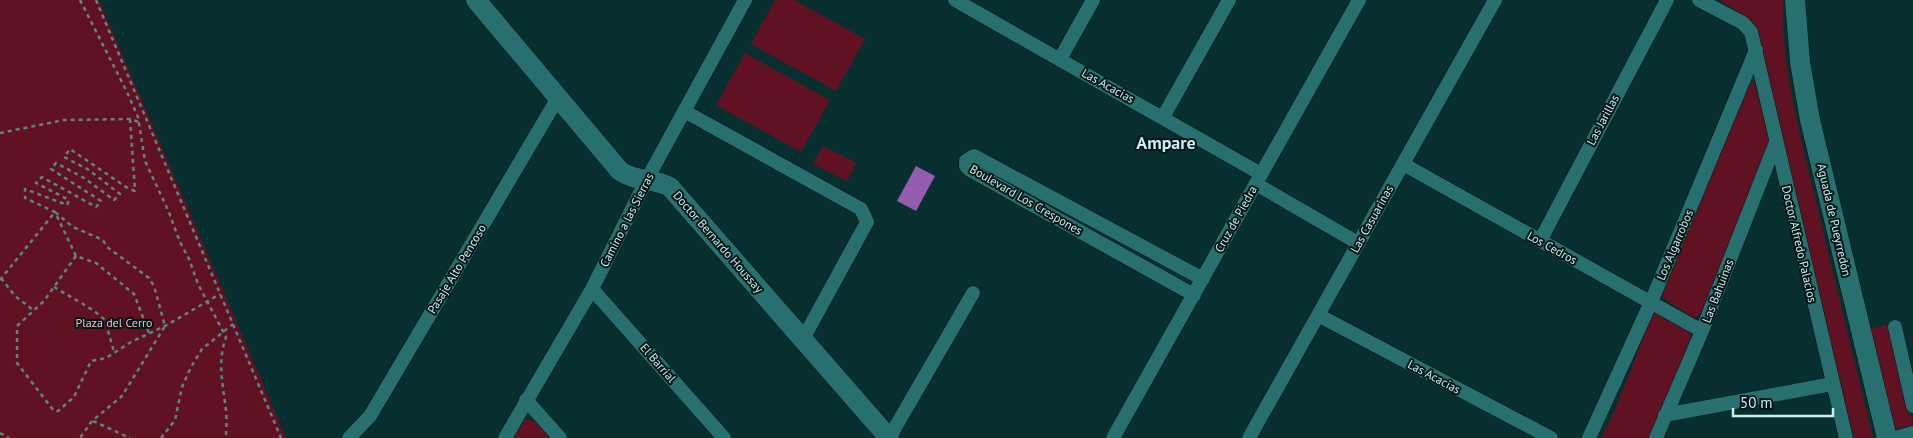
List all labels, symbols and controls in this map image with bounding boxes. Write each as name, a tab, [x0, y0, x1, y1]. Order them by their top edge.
street label: Las Acacias	[1079, 65, 1137, 106]
street label: Las Jarillas	[1583, 92, 1622, 148]
district label: Ampare	[1136, 131, 1196, 154]
street label: Boulevard Los Crespones	[967, 161, 1085, 238]
street label: Aguada de Pueyrredón	[1814, 162, 1855, 278]
street label: Camino a las Sierras	[596, 170, 657, 269]
street label: Las Casuarinas	[1347, 182, 1396, 255]
street label: Cruz de Piedra	[1211, 183, 1260, 255]
street label: Doctor Alfredo Palacios	[1779, 184, 1820, 304]
street label: Doctor Bernardo Houssay	[670, 188, 767, 296]
street label: Los Algarrobos	[1653, 207, 1696, 282]
street label: Pasaje Alto Pencoso	[424, 221, 489, 316]
street label: Los Cedros	[1525, 228, 1580, 267]
street label: Las Bahuinas	[1699, 257, 1737, 325]
park label: Plaza del Cerro	[75, 315, 153, 330]
street label: El Barrial	[637, 340, 680, 386]
street label: Las Acacias	[1405, 356, 1463, 397]
scale bar	[1733, 386, 1833, 418]
text: 50 m	[1740, 393, 1773, 412]

